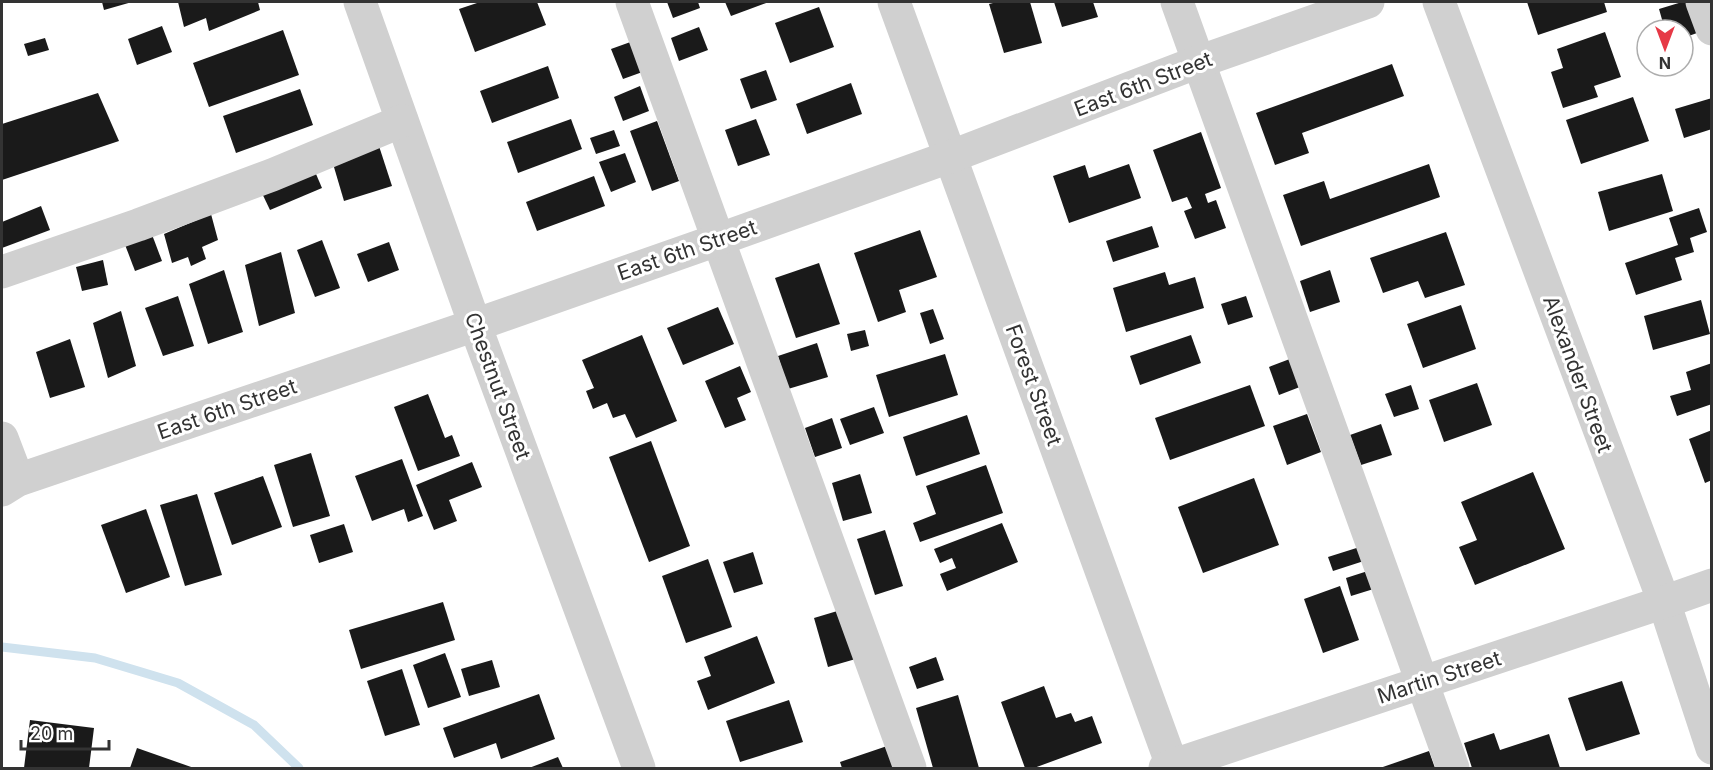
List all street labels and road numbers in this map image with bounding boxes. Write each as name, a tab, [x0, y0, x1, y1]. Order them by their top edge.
street label: East 6th Street	[1070, 46, 1216, 122]
street label: East 6th Street	[614, 214, 760, 286]
street label: Alexander Street	[1538, 292, 1618, 456]
street label: Chestnut Street	[460, 309, 536, 463]
street label: Forest Street	[1001, 321, 1068, 449]
street label: East 6th Street	[154, 373, 300, 445]
street label: Martin Street	[1374, 645, 1504, 709]

